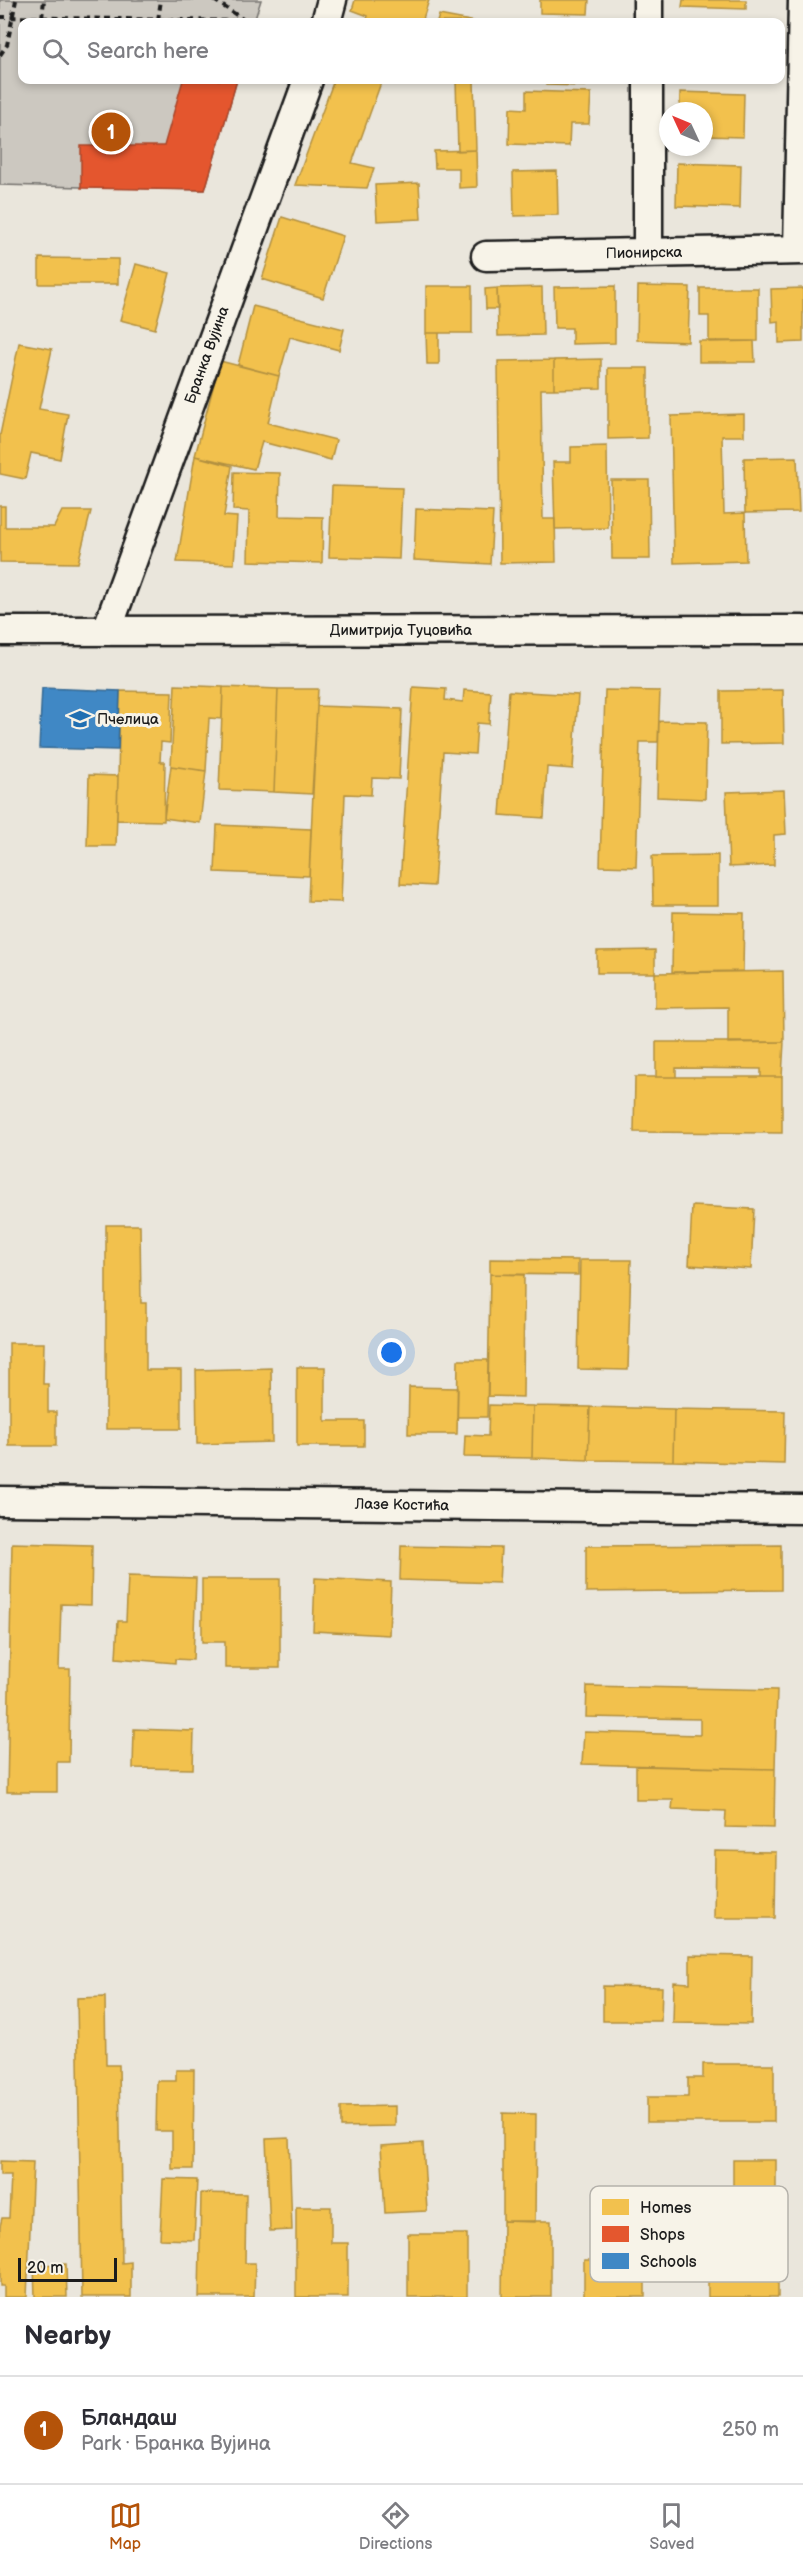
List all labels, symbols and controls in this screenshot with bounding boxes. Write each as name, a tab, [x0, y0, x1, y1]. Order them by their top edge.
search box	[18, 18, 785, 84]
icon: search	[39, 35, 72, 68]
text: Search here	[87, 38, 209, 65]
north arrow	[659, 102, 713, 156]
pin: 1	[92, 110, 130, 154]
street label: Пионирска	[605, 243, 683, 263]
street label: Бранка Вујина	[181, 303, 233, 406]
street label: Димитрија Туцовића	[330, 621, 472, 640]
school or university icon: Пчелица	[68, 707, 92, 731]
place label: Пчелица	[97, 710, 159, 729]
your location	[377, 1338, 406, 1367]
street label: Лазе Костића	[354, 1495, 450, 1515]
legend	[590, 2186, 788, 2282]
text: Homes	[640, 2199, 692, 2218]
text: Shops	[640, 2226, 685, 2245]
text: Schools	[640, 2253, 697, 2272]
scale bar	[18, 2255, 117, 2282]
text: 20 m	[27, 2259, 63, 2278]
text: Nearby	[24, 2321, 111, 2352]
text: Бландаш	[81, 2405, 177, 2432]
text: 1	[39, 2418, 48, 2442]
text: 250 m	[722, 2418, 779, 2442]
text: Park · Бранка Вујина	[81, 2432, 271, 2456]
tab: Map	[109, 2499, 142, 2554]
tab: Directions	[359, 2499, 432, 2554]
tab: Saved	[649, 2499, 694, 2554]

